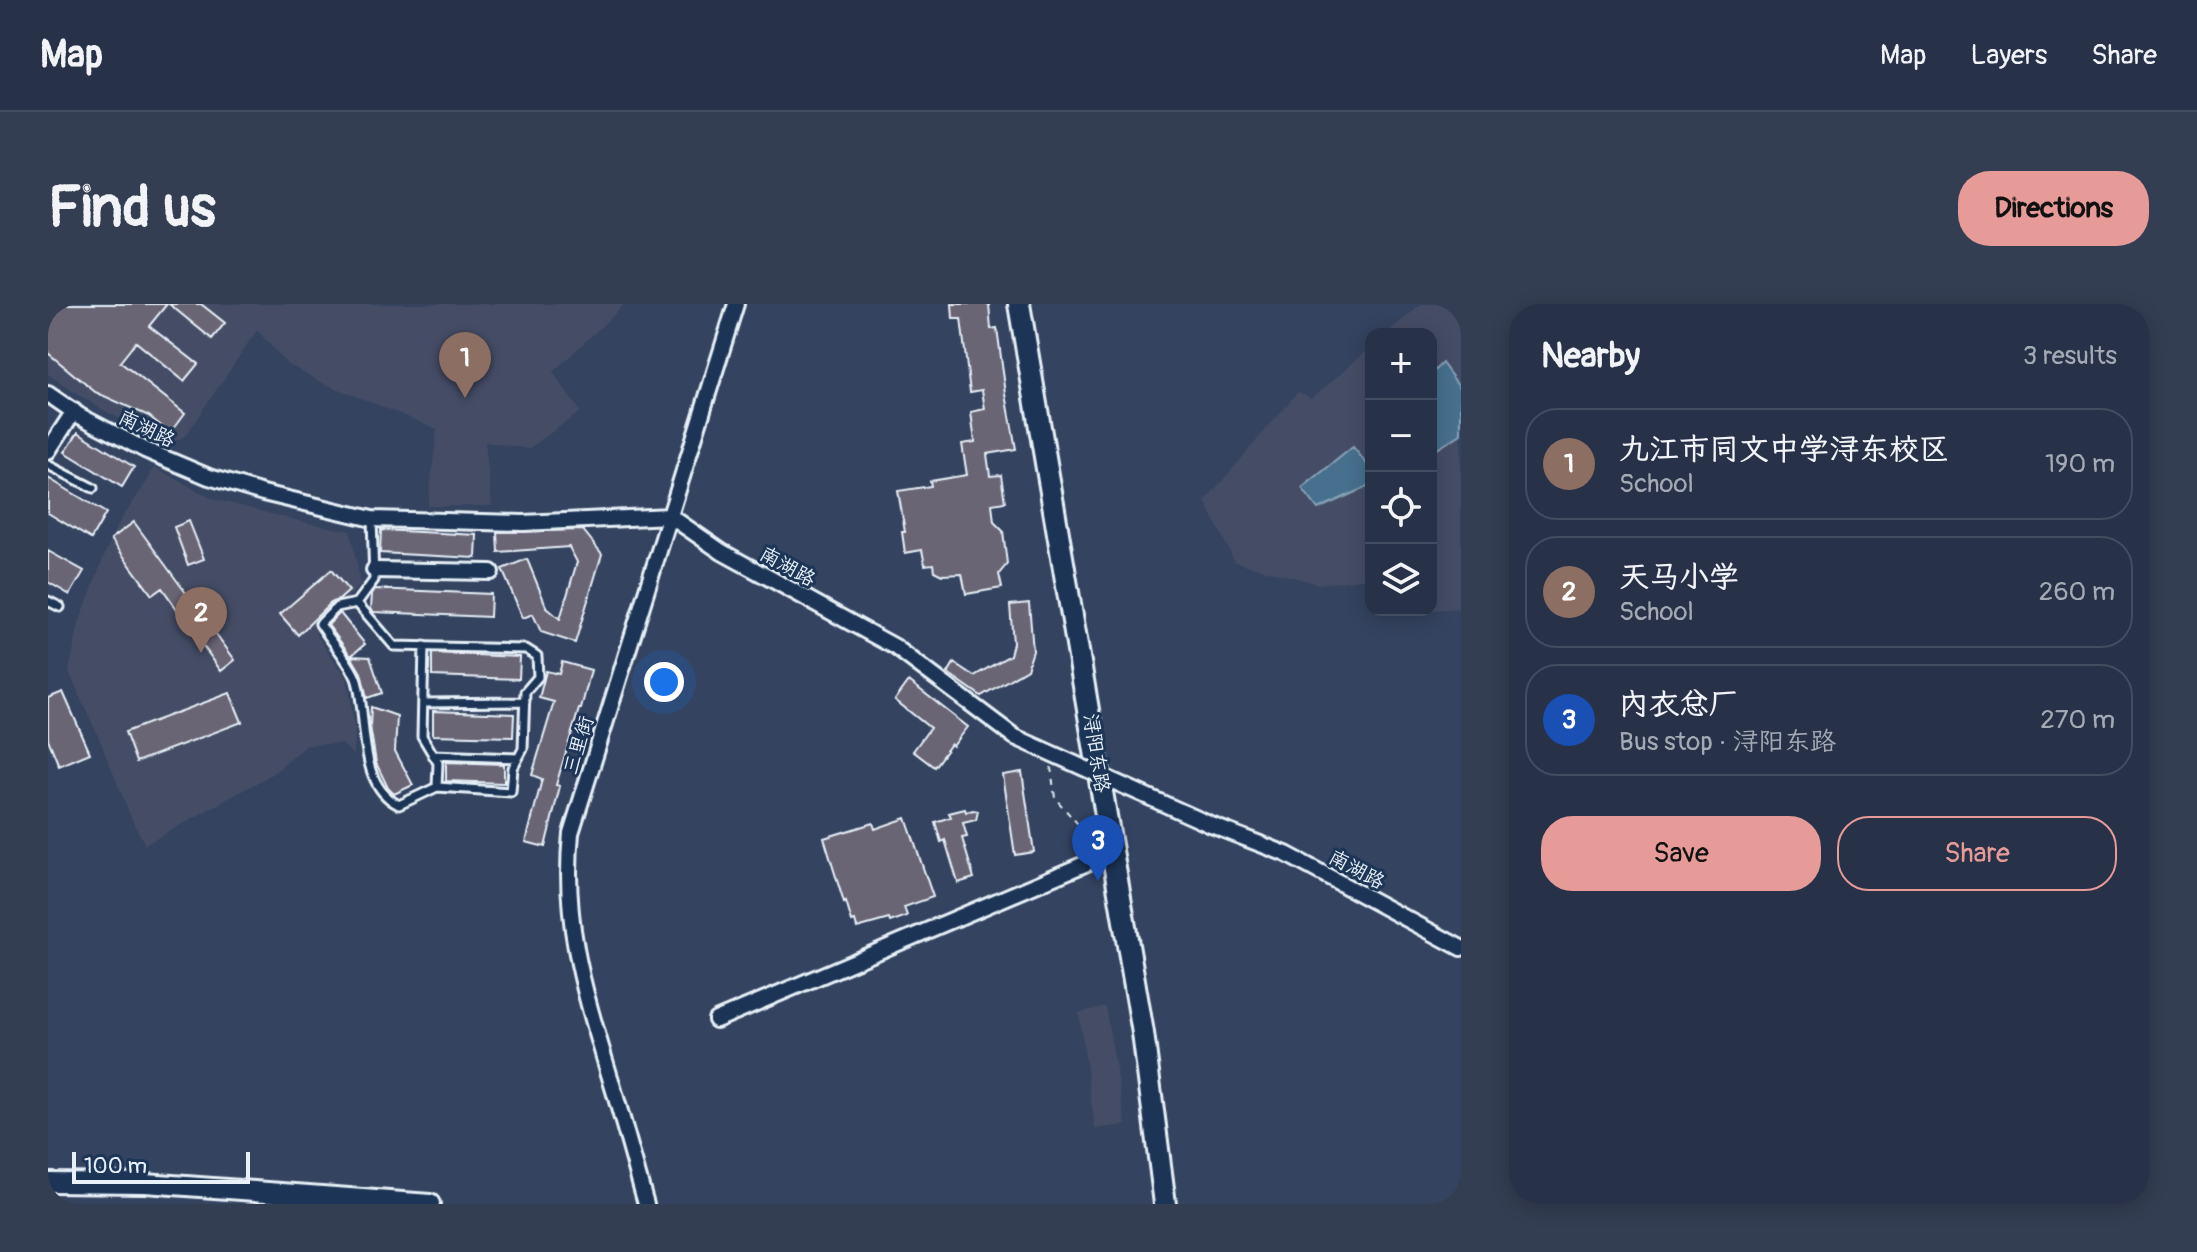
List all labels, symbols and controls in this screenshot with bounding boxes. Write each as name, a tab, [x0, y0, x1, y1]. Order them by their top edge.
text: Map	[40, 31, 103, 79]
text: Map	[1880, 38, 1926, 73]
text: Layers	[1970, 38, 2047, 73]
text: Share	[2091, 38, 2157, 73]
button: Directions	[1958, 171, 2149, 246]
text: Find us	[48, 174, 216, 243]
map controls	[1365, 328, 1437, 616]
button: +	[1365, 328, 1437, 400]
pin: 1	[439, 332, 491, 398]
text: Nearby	[1541, 335, 1640, 378]
text: 3 results	[2023, 340, 2117, 372]
button: −	[1365, 400, 1437, 472]
street label: 南湖路	[114, 404, 180, 453]
text: 九江市同文中学浔东校区	[1619, 431, 1949, 468]
text: 1	[1564, 448, 1574, 480]
text: 190 m	[2045, 448, 2115, 480]
text: School	[1619, 468, 1694, 500]
button: locate	[1365, 472, 1437, 544]
street label: 南湖路	[755, 541, 821, 592]
button: layers	[1365, 544, 1437, 616]
text: 天马小学	[1619, 559, 1739, 596]
text: 2	[1562, 576, 1576, 608]
text: 260 m	[2039, 576, 2115, 608]
pin: 2	[175, 587, 227, 653]
text: School	[1619, 596, 1694, 628]
your location	[644, 662, 684, 702]
text: 内衣总厂	[1619, 686, 1739, 723]
text: 3	[1562, 704, 1576, 736]
text: 270 m	[2040, 704, 2115, 736]
street label: 浔阳东路	[1078, 712, 1115, 796]
street label: 三里街	[558, 713, 599, 777]
text: Bus stop · 浔阳东路	[1619, 726, 1836, 758]
pin: 3	[1072, 815, 1124, 881]
button: Save	[1541, 816, 1821, 891]
button: Share	[1837, 816, 2117, 891]
street label: 南湖路	[1324, 844, 1390, 895]
scale bar	[72, 1148, 250, 1184]
text: 100 m	[84, 1152, 147, 1180]

